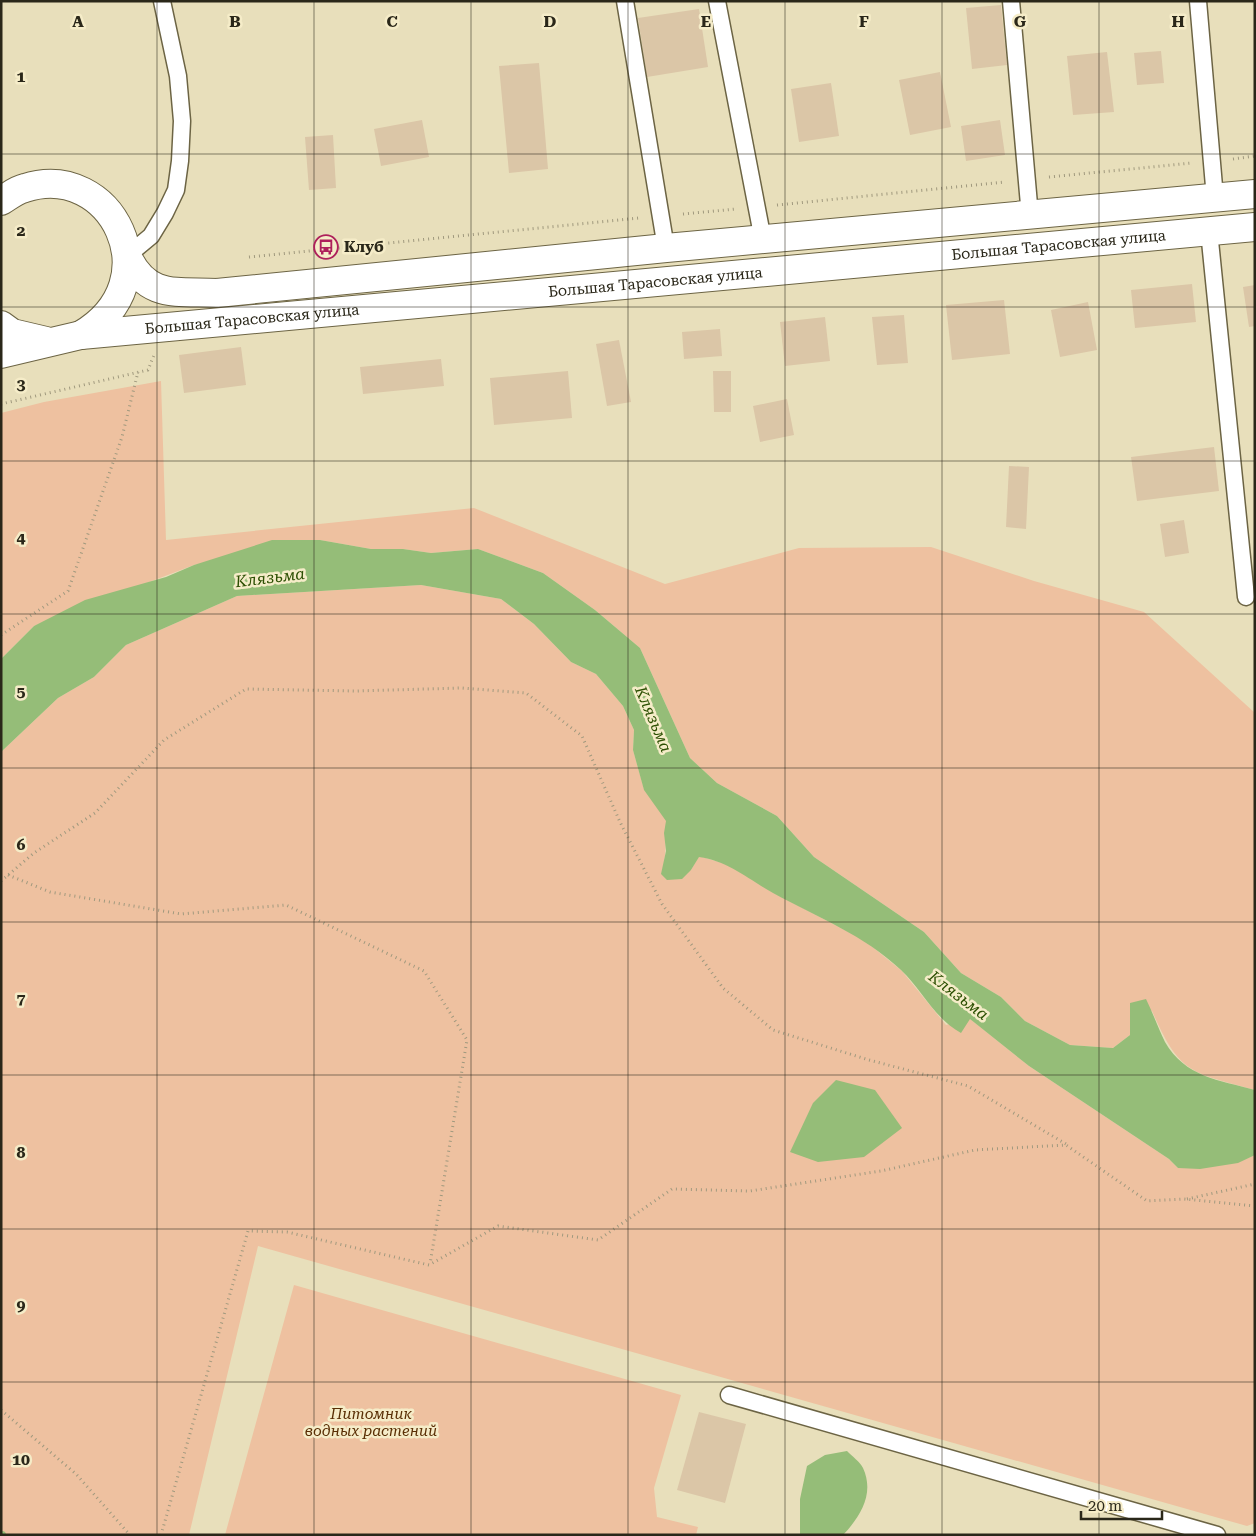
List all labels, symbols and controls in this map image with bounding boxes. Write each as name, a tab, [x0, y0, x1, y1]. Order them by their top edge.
text: A	[72, 12, 84, 31]
text: B	[229, 12, 241, 31]
text: C	[386, 12, 398, 31]
text: D	[544, 12, 557, 31]
text: E	[701, 12, 711, 31]
text: F	[859, 12, 869, 31]
text: G	[1014, 12, 1027, 31]
text: H	[1171, 12, 1185, 31]
text: 1	[17, 67, 26, 86]
text: 2	[17, 221, 26, 240]
street label: Большая Тарасовская улица	[951, 226, 1167, 264]
bus stop icon: Клуб	[313, 234, 339, 260]
place label: Клуб	[344, 238, 384, 256]
street label: Большая Тарасовская улица	[547, 263, 763, 301]
street label: Большая Тарасовская улица	[144, 300, 360, 338]
text: 3	[17, 375, 26, 394]
text: 4	[17, 528, 26, 547]
water label: Клязьма	[233, 564, 306, 591]
text: 5	[17, 682, 26, 701]
water label: Клязьма	[631, 682, 676, 755]
text: 6	[17, 835, 26, 854]
water label: Клязьма	[924, 966, 993, 1024]
text: 7	[17, 989, 26, 1008]
text: 8	[17, 1143, 26, 1162]
text: 9	[17, 1296, 26, 1315]
park label: Питомник водных растений	[305, 1405, 437, 1440]
text: 10	[12, 1450, 30, 1469]
scale bar	[1081, 1488, 1162, 1520]
text: 20 m	[1088, 1497, 1123, 1515]

